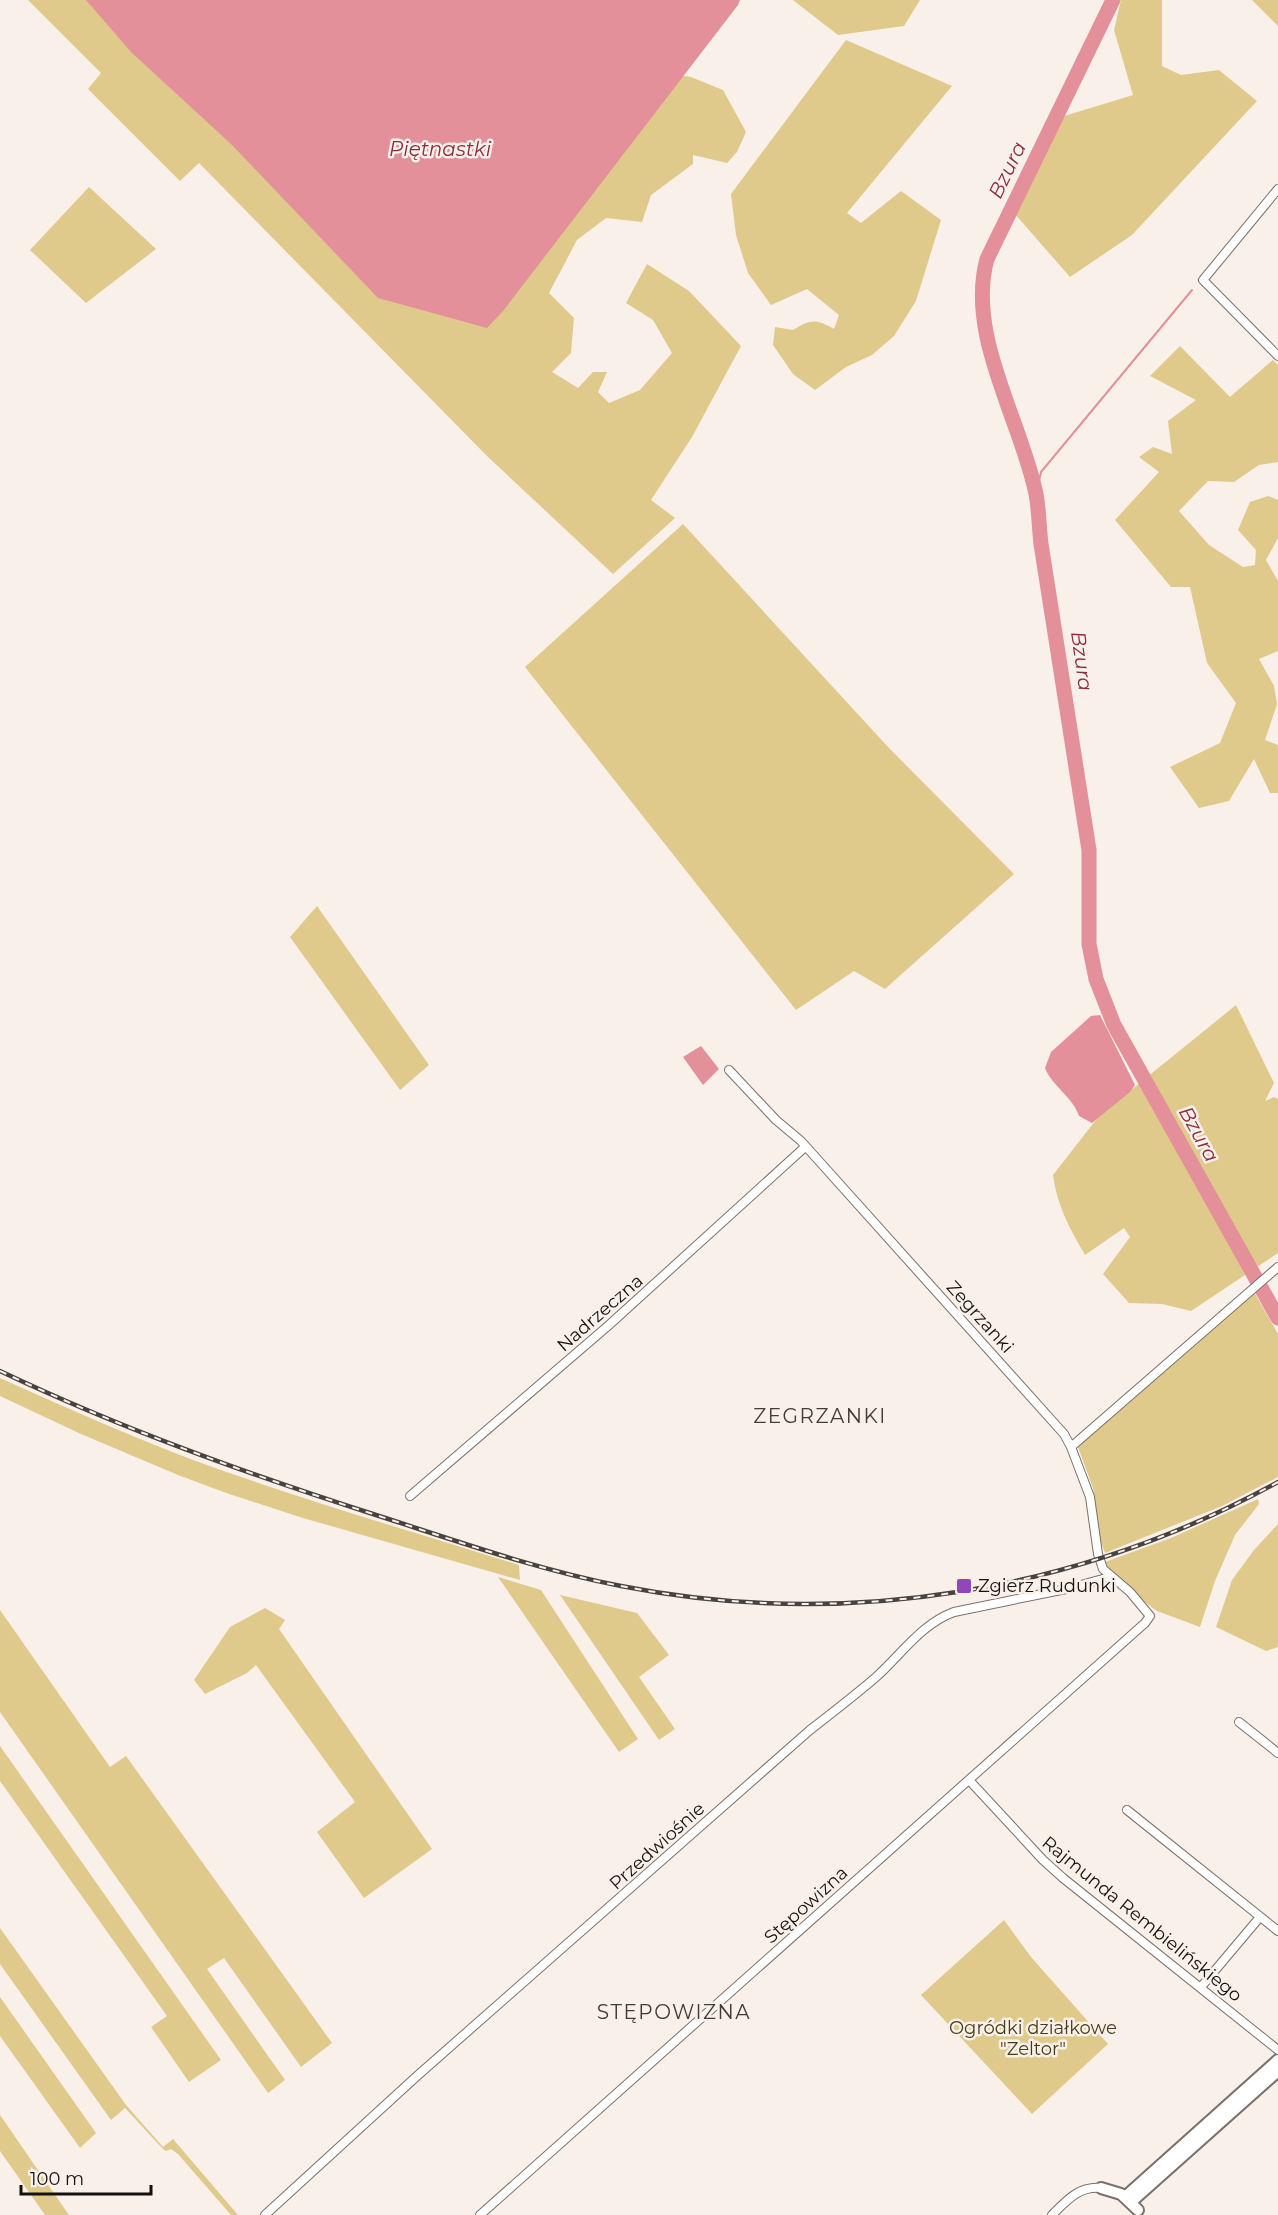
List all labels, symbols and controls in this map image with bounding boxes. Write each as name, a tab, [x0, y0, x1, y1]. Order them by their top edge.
water label: Piętnastki	[389, 137, 492, 161]
water label: Bzura	[983, 138, 1031, 202]
water label: Bzura	[1066, 630, 1098, 692]
water label: Bzura	[1174, 1102, 1224, 1166]
street label: Nadrzeczna	[553, 1270, 647, 1356]
street label: Zegrzanki	[942, 1276, 1018, 1358]
district label: ZEGRZANKI	[753, 1404, 887, 1428]
place label: Zgierz Rudunki	[978, 1575, 1116, 1597]
marker: Zgierz Rudunki	[955, 1577, 973, 1595]
street label: Przedwiośnie	[605, 1797, 709, 1894]
street label: Rajmunda Rembielińskiego	[1038, 1831, 1246, 2007]
street label: Stępowizna	[760, 1862, 852, 1948]
district label: STĘPOWIZNA	[597, 2000, 751, 2024]
park label: Ogródki działkowe "Zeltor"	[949, 2017, 1117, 2060]
scale bar	[21, 2158, 152, 2196]
text: 100 m	[30, 2168, 84, 2190]

